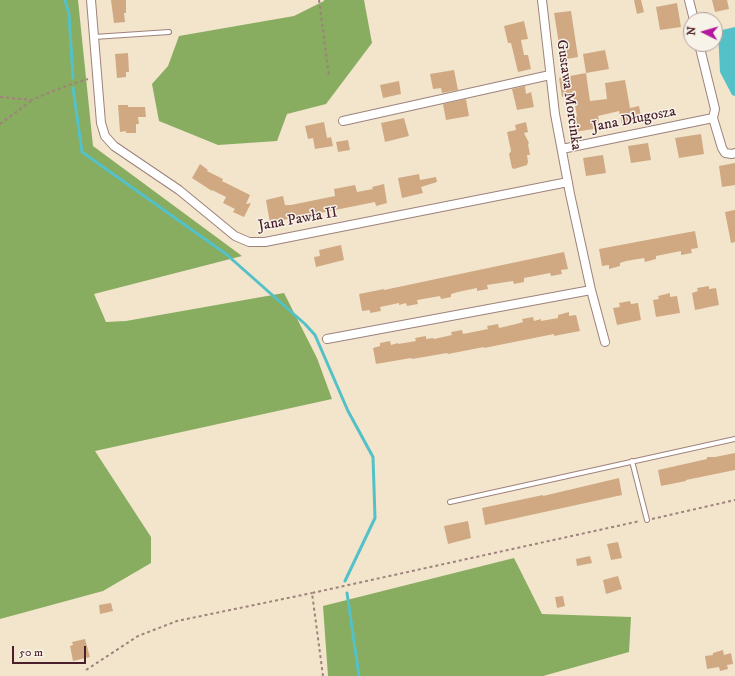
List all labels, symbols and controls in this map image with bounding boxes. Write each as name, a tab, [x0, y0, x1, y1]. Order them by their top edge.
north arrow	[683, 12, 723, 52]
text: N	[685, 26, 699, 36]
street label: Gustawa Morcinka	[551, 39, 585, 151]
street label: Jana Długosza	[591, 103, 677, 137]
street label: Jana Pawła II	[257, 204, 339, 236]
scale bar	[14, 638, 88, 664]
text: 50 m	[19, 645, 43, 660]

